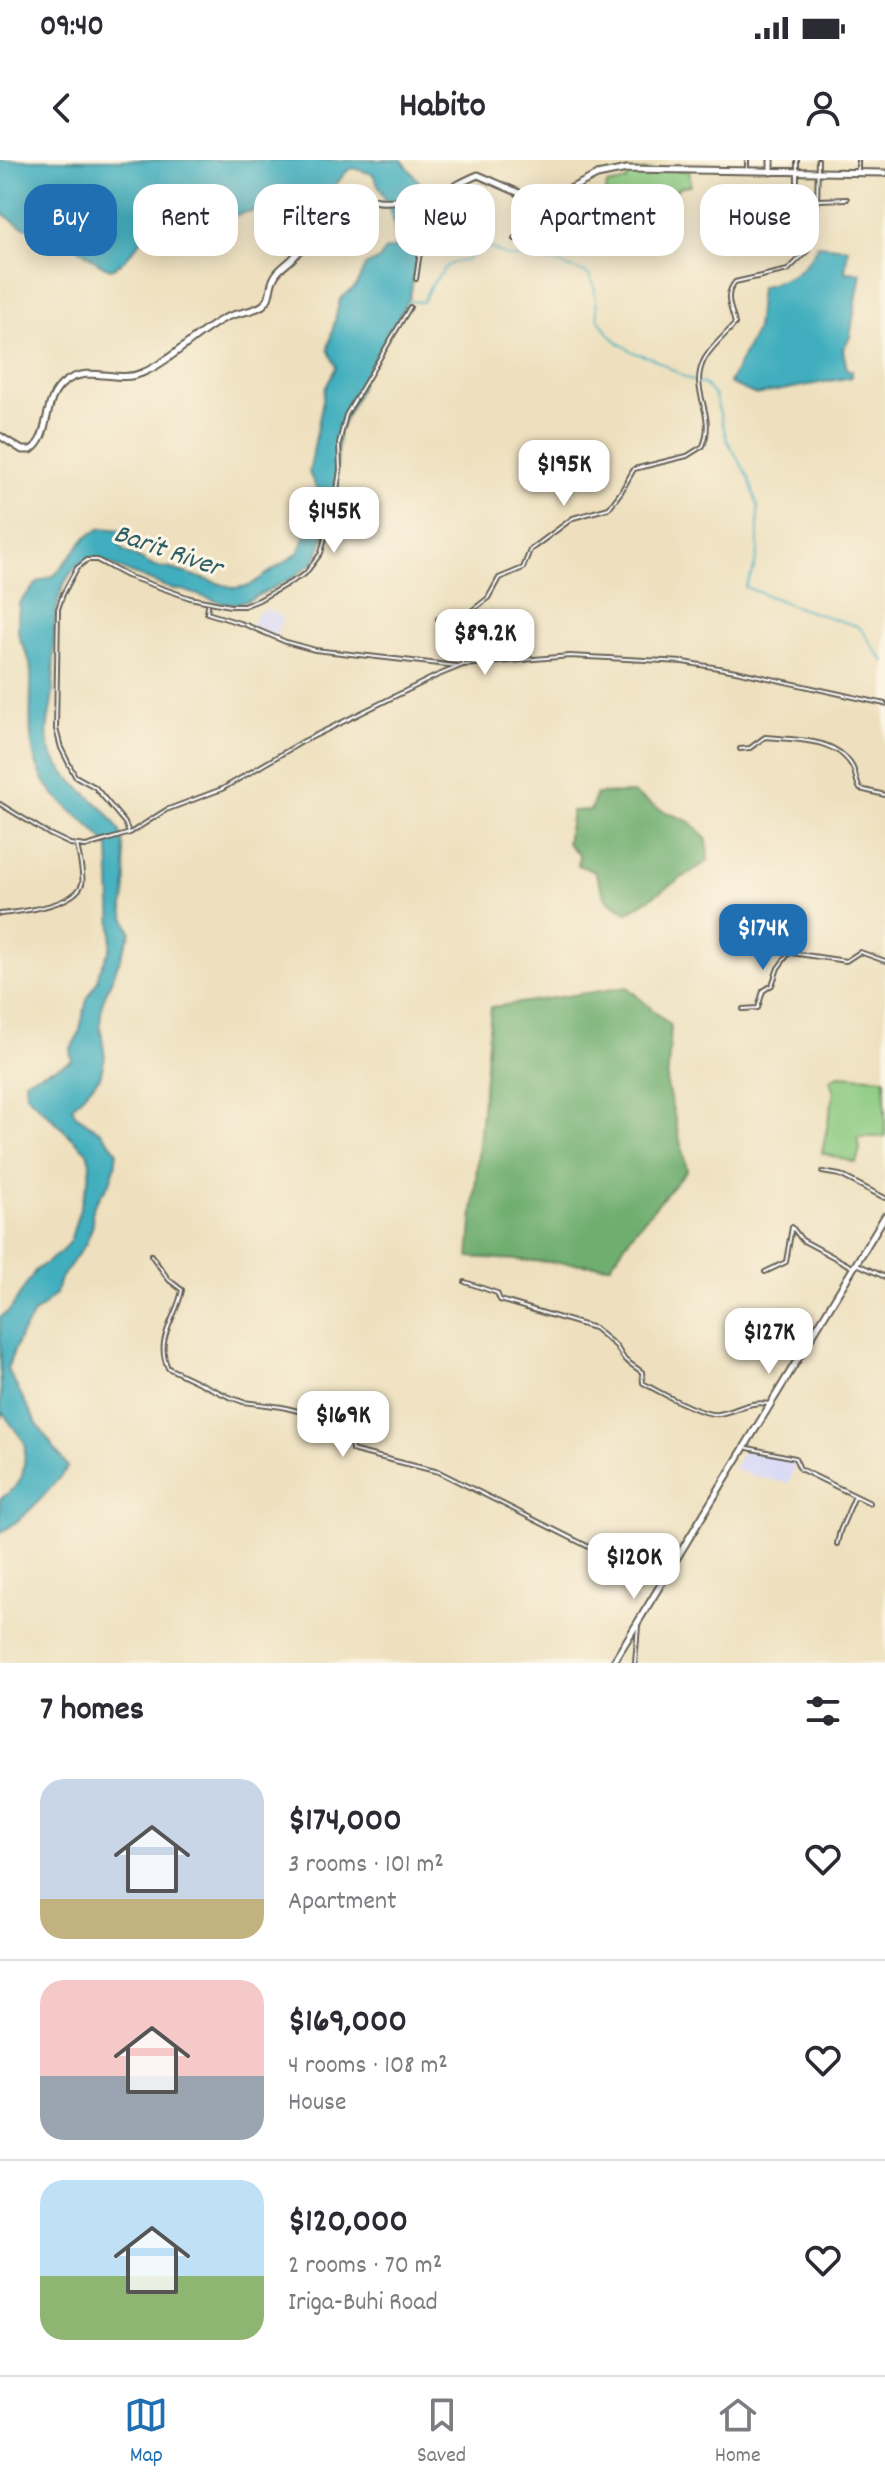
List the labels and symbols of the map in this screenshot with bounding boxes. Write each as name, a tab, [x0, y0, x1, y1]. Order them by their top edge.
pin: $195K	[508, 440, 620, 508]
pin: $145K	[278, 487, 390, 555]
water label: Barit River	[108, 516, 230, 591]
pin: $89.2K	[420, 609, 550, 677]
pin: $174K	[707, 904, 819, 972]
pin: $127K	[713, 1308, 825, 1376]
pin: $169K	[287, 1391, 399, 1459]
pin: $120K	[578, 1533, 690, 1601]

